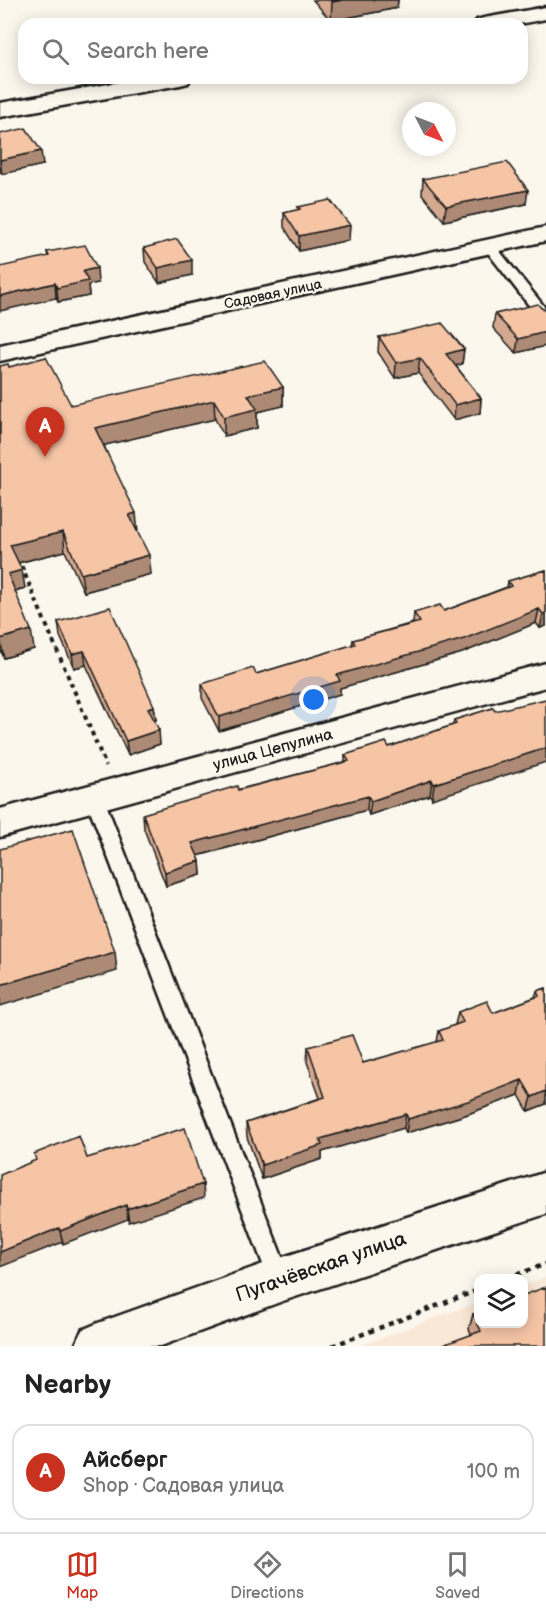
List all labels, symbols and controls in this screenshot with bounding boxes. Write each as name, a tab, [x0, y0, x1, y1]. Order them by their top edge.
search box	[18, 18, 528, 84]
icon: search	[39, 35, 72, 68]
text: Search here	[87, 38, 209, 65]
north arrow	[402, 102, 456, 156]
street label: Садовая улица	[223, 275, 324, 313]
pin: A	[26, 408, 64, 457]
your location	[299, 685, 328, 714]
street label: улица Цепулина	[211, 725, 335, 775]
street label: Пугачёвская улица	[233, 1226, 410, 1307]
map controls	[474, 1274, 528, 1328]
button: layers	[474, 1274, 528, 1328]
text: Nearby	[24, 1370, 111, 1401]
text: Айсберг	[83, 1447, 168, 1474]
text: A	[39, 1460, 52, 1484]
text: 100 m	[467, 1460, 520, 1484]
text: Shop · Садовая улица	[83, 1474, 284, 1498]
tab: Map	[66, 1548, 99, 1603]
tab: Directions	[230, 1548, 304, 1603]
tab: Saved	[435, 1548, 480, 1603]

